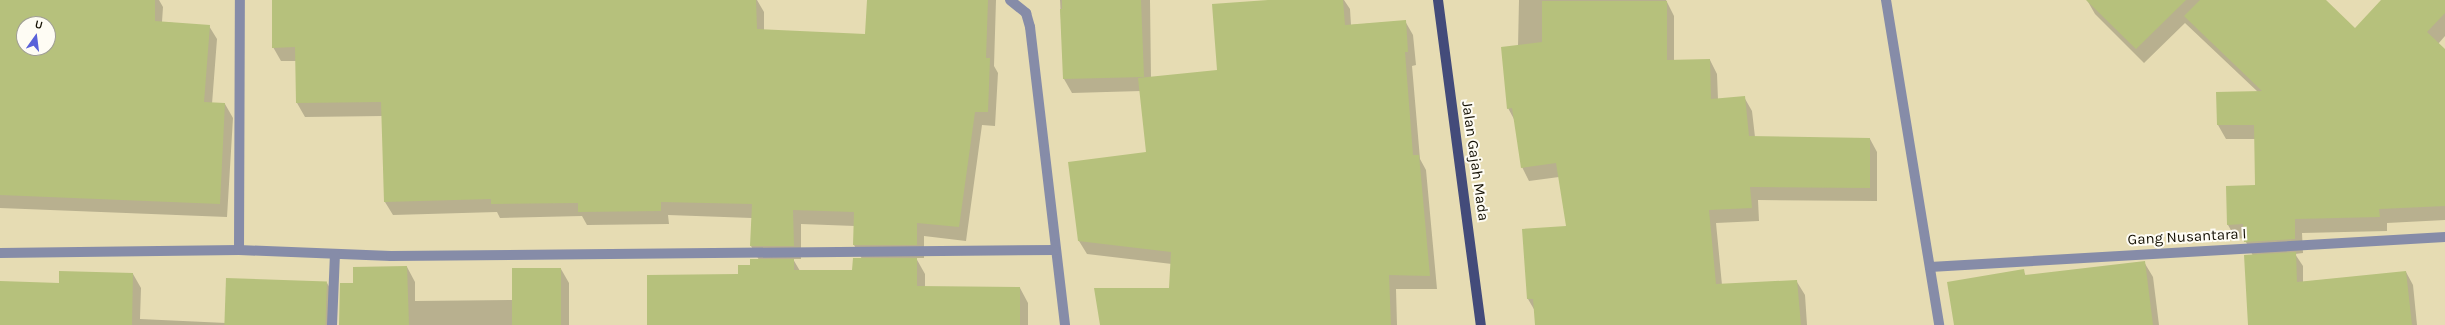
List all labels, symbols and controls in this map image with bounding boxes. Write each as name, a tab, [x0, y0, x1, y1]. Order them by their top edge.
north arrow	[16, 16, 56, 56]
text: U	[34, 18, 44, 32]
street label: Jalan Gajah Mada	[1458, 100, 1492, 222]
street label: Gang Nusantara I	[2127, 225, 2247, 249]

